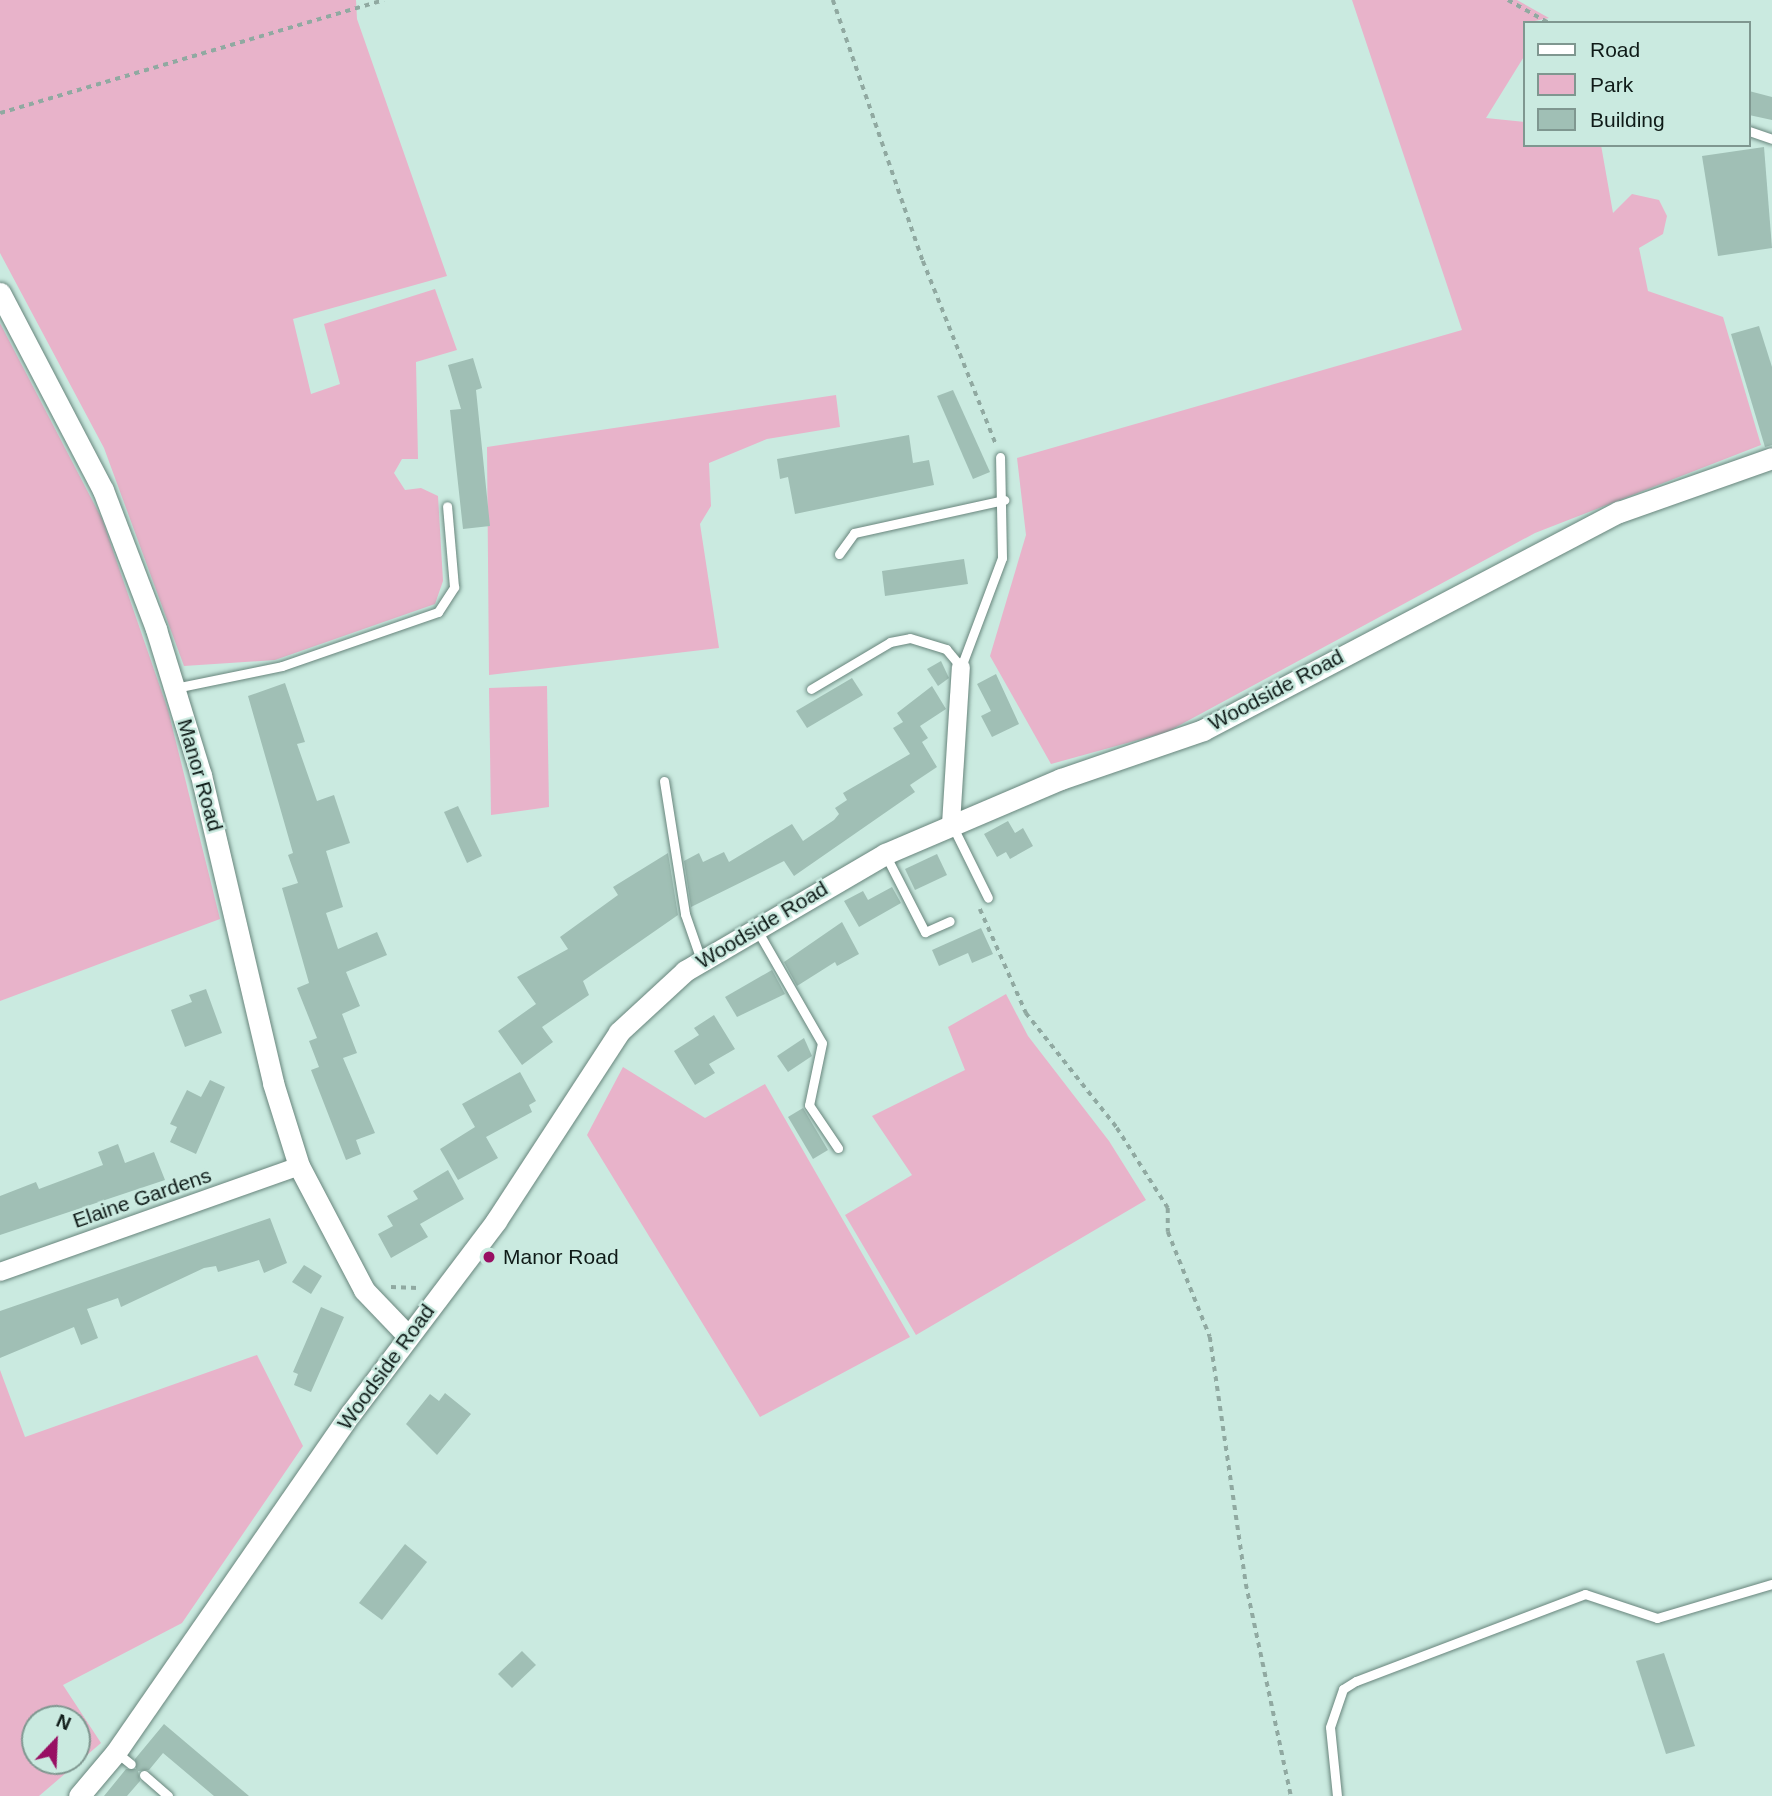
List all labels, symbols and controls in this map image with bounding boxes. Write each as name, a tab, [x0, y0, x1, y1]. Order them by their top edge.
legend	[1524, 21, 1751, 147]
text: Road	[1590, 38, 1640, 61]
text: Park	[1590, 73, 1633, 96]
text: Building	[1590, 108, 1665, 131]
street label: Woodside Road	[1204, 644, 1348, 736]
street label: Manor Road	[172, 716, 228, 834]
street label: Woodside Road	[692, 876, 832, 974]
street label: Elaine Gardens	[69, 1163, 215, 1233]
place label: Manor Road	[503, 1244, 619, 1270]
marker: Manor Road	[481, 1249, 497, 1265]
street label: Woodside Road	[332, 1299, 440, 1435]
north arrow	[21, 1705, 91, 1775]
text: N	[53, 1710, 74, 1734]

